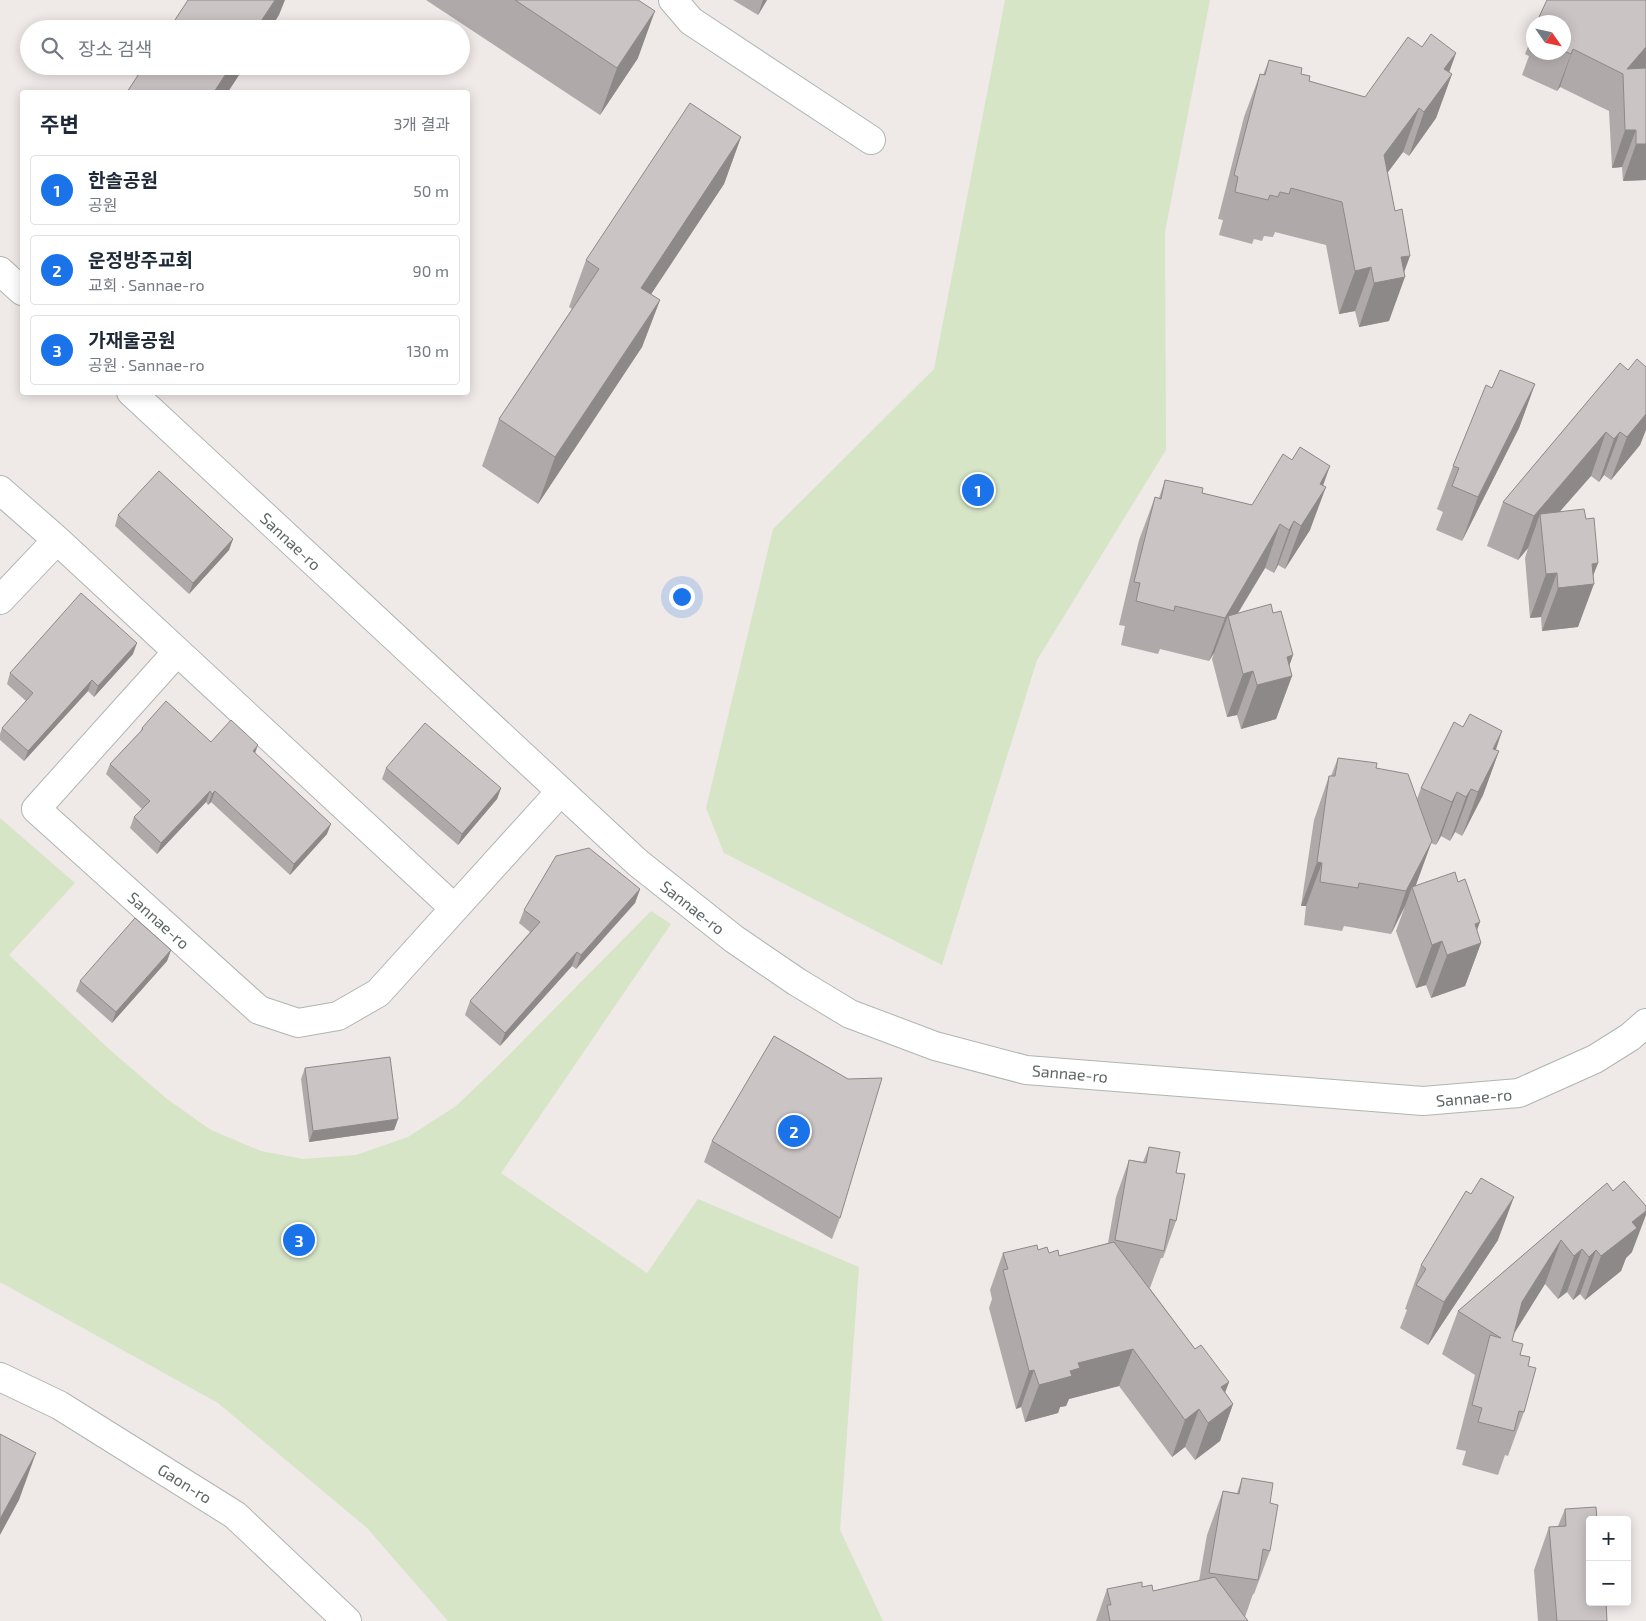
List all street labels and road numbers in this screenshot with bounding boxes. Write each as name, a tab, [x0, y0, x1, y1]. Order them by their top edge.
street label: Sannae-ro	[257, 508, 325, 574]
street label: Sannae-ro	[657, 876, 729, 938]
street label: Sannae-ro	[124, 887, 194, 953]
street label: Sannae-ro	[1031, 1060, 1109, 1086]
street label: Sannae-ro	[1435, 1084, 1513, 1110]
street label: Gaon-ro	[155, 1459, 215, 1507]

